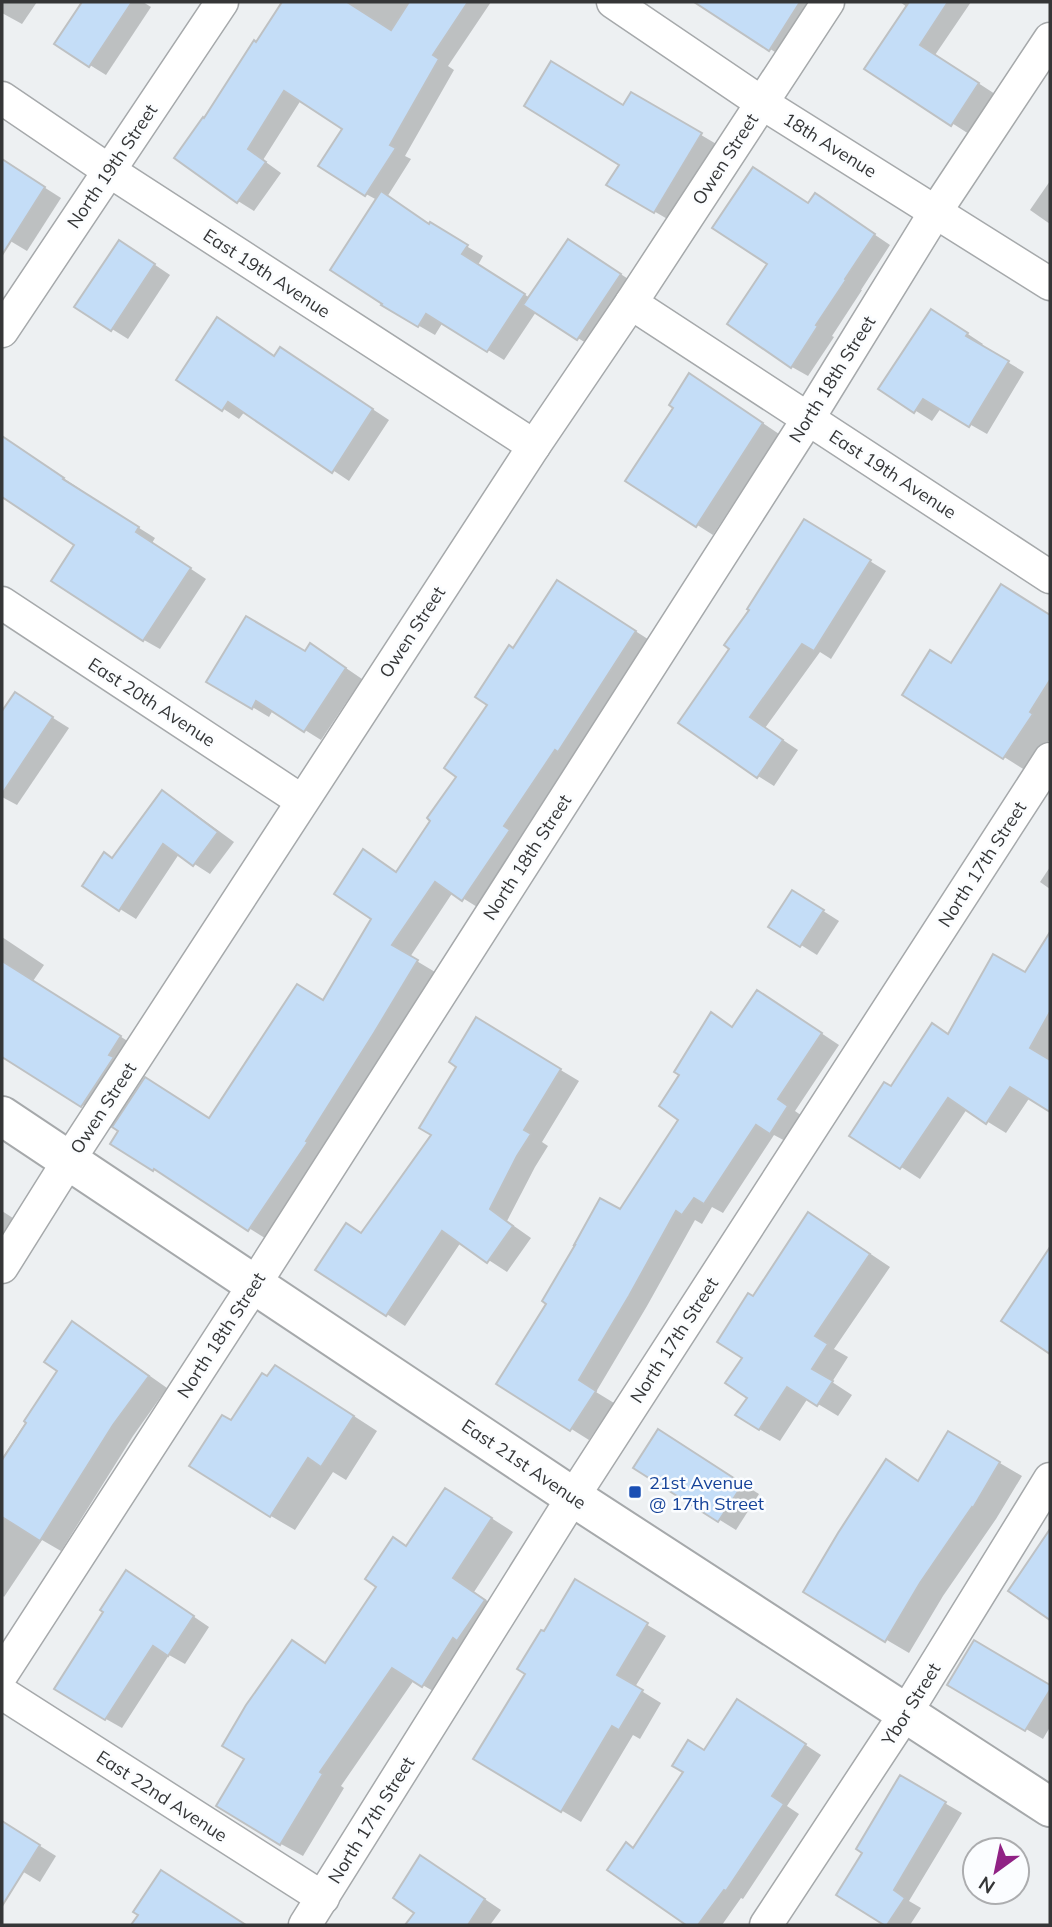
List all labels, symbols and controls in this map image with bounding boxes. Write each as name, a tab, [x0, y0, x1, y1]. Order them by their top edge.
street label: North 19th Street	[62, 99, 162, 233]
street label: 18th Avenue	[779, 107, 881, 183]
street label: Owen Street	[687, 109, 763, 209]
street label: East 19th Avenue	[199, 223, 335, 323]
street label: North 18th Street	[784, 311, 880, 447]
street label: East 19th Avenue	[825, 424, 961, 524]
street label: Owen Street	[374, 582, 450, 682]
street label: East 20th Avenue	[84, 652, 220, 752]
street label: North 18th Street	[478, 790, 576, 924]
street label: North 17th Street	[933, 797, 1031, 931]
street label: Owen Street	[65, 1058, 141, 1158]
street label: North 18th Street	[172, 1268, 270, 1402]
street label: North 17th Street	[625, 1273, 723, 1407]
street label: East 21st Avenue	[457, 1414, 591, 1514]
place label: 21st Avenue @ 17th Street	[649, 1471, 764, 1515]
marker: 21st Avenue @ 17th Street	[627, 1484, 643, 1500]
street label: Ybor Street	[876, 1658, 945, 1750]
street label: East 22nd Avenue	[92, 1745, 232, 1847]
street label: North 17th Street	[323, 1752, 419, 1888]
north arrow	[961, 1836, 1031, 1906]
text: N	[974, 1871, 999, 1899]

